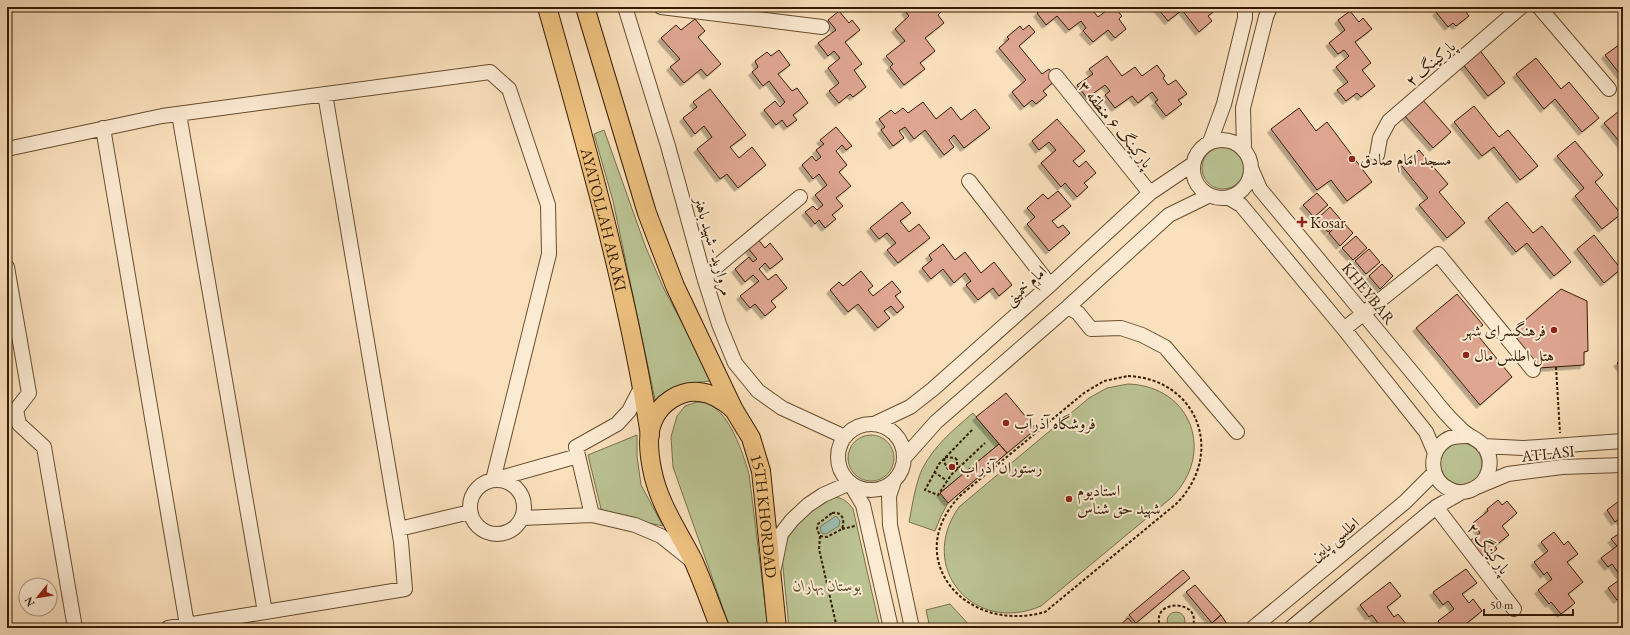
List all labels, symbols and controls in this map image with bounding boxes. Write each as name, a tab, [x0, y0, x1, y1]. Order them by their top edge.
street label: پارکینگ ۲	[1401, 35, 1461, 92]
street label: پارکینگ ۶ منطقه ۳	[1073, 76, 1158, 174]
street label: AYATOLLAH ARAKI	[575, 145, 632, 294]
place label: مسجد امام صادق	[1360, 149, 1451, 174]
marker: مسجد امام صادق	[1347, 154, 1357, 164]
street label: مروارید - شهید باهنر	[688, 192, 738, 298]
place label: Kosar	[1310, 212, 1346, 233]
marker: Kosar	[1297, 217, 1307, 227]
street label: KHEYBAR	[1337, 258, 1400, 329]
street label: امام خمینی	[999, 260, 1054, 313]
place label: فرهنگسرای شهر	[1461, 320, 1546, 341]
marker: فرهنگسرای شهر	[1549, 325, 1559, 335]
place label: هتل اطلس مال	[1474, 345, 1554, 367]
marker: هتل اطلس مال	[1461, 350, 1471, 360]
place label: فروشگاه آذرآب	[1014, 413, 1096, 434]
marker: فروشگاه آذرآب	[1001, 418, 1011, 428]
street label: ATLASI	[1519, 440, 1576, 467]
street label: 15TH KHORDAD	[746, 452, 782, 579]
place label: رستوران آذراب	[960, 457, 1042, 478]
marker: رستوران آذراب	[947, 462, 957, 472]
place label: استادیوم شهید حق شناس	[1077, 480, 1160, 519]
marker: استادیوم شهید حق شناس	[1064, 494, 1074, 504]
street label: اطلسی پایین	[1305, 513, 1364, 567]
street label: پارکینگ ۲	[1461, 518, 1516, 580]
park label: بوستان بهاران	[793, 575, 861, 596]
north arrow	[18, 577, 58, 617]
scale bar	[1484, 591, 1573, 617]
text: N	[21, 595, 38, 609]
text: 50 m	[1490, 597, 1514, 613]

